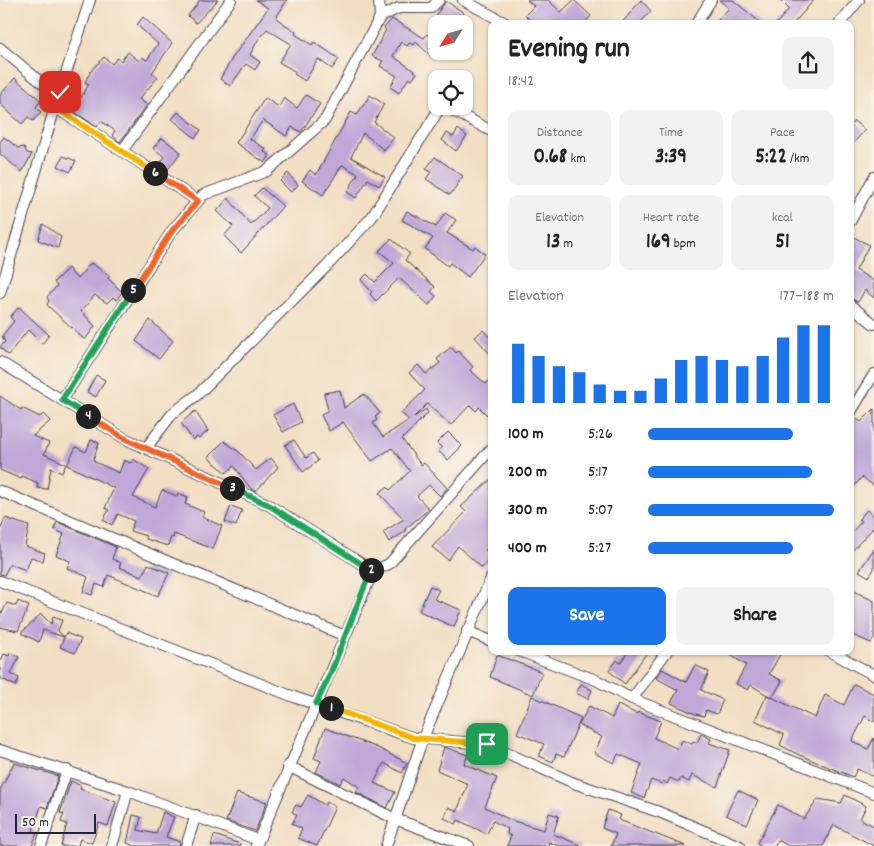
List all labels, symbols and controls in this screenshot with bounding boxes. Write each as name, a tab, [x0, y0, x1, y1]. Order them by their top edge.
north arrow	[428, 15, 472, 60]
map controls	[428, 15, 473, 115]
text: Evening run	[508, 31, 630, 71]
button: share	[782, 37, 834, 89]
button: locate	[428, 70, 473, 115]
text: 18:42	[508, 70, 534, 93]
pin	[39, 71, 81, 113]
icon: check	[46, 78, 74, 106]
text: Distance	[537, 123, 583, 143]
text: Time	[659, 123, 683, 143]
text: Pace	[770, 123, 795, 143]
text: 0.68	[534, 143, 567, 173]
text: 3:39	[655, 143, 687, 173]
text: 5:22	[755, 143, 787, 173]
text: km	[567, 149, 586, 169]
text: /km	[787, 149, 809, 169]
pin: 6	[142, 160, 168, 186]
text: 6	[152, 163, 159, 183]
text: Elevation	[535, 208, 584, 228]
text: Heart rate	[643, 208, 699, 228]
text: kcal	[772, 208, 793, 228]
text: 13	[546, 228, 560, 258]
text: 169	[646, 228, 671, 258]
text: 51	[775, 228, 789, 258]
text: m	[560, 234, 573, 254]
text: bpm	[671, 234, 696, 254]
pin: 5	[120, 278, 146, 302]
text: 5	[130, 280, 137, 300]
text: Elevation	[508, 285, 564, 308]
text: 177–188 m	[779, 285, 834, 308]
pin: 4	[76, 404, 100, 428]
text: 4	[86, 406, 91, 426]
text: 100 m	[508, 423, 544, 446]
text: 5:26	[588, 423, 613, 446]
text: 200 m	[508, 461, 547, 484]
text: 5:17	[588, 461, 608, 484]
pin: 3	[220, 476, 244, 500]
text: 3	[229, 478, 236, 498]
text: 300 m	[508, 499, 547, 522]
text: 5:07	[588, 499, 613, 522]
text: 400 m	[508, 537, 547, 560]
text: 5:27	[588, 537, 611, 560]
pin: 2	[358, 558, 384, 582]
text: 2	[368, 560, 375, 580]
button: Save	[508, 587, 666, 645]
button: Share	[676, 587, 834, 645]
pin: 1	[318, 696, 344, 720]
text: 1	[330, 698, 333, 718]
pin	[466, 723, 508, 765]
icon: arrive	[473, 730, 501, 758]
scale bar	[15, 811, 96, 834]
text: 50 m	[22, 813, 49, 833]

